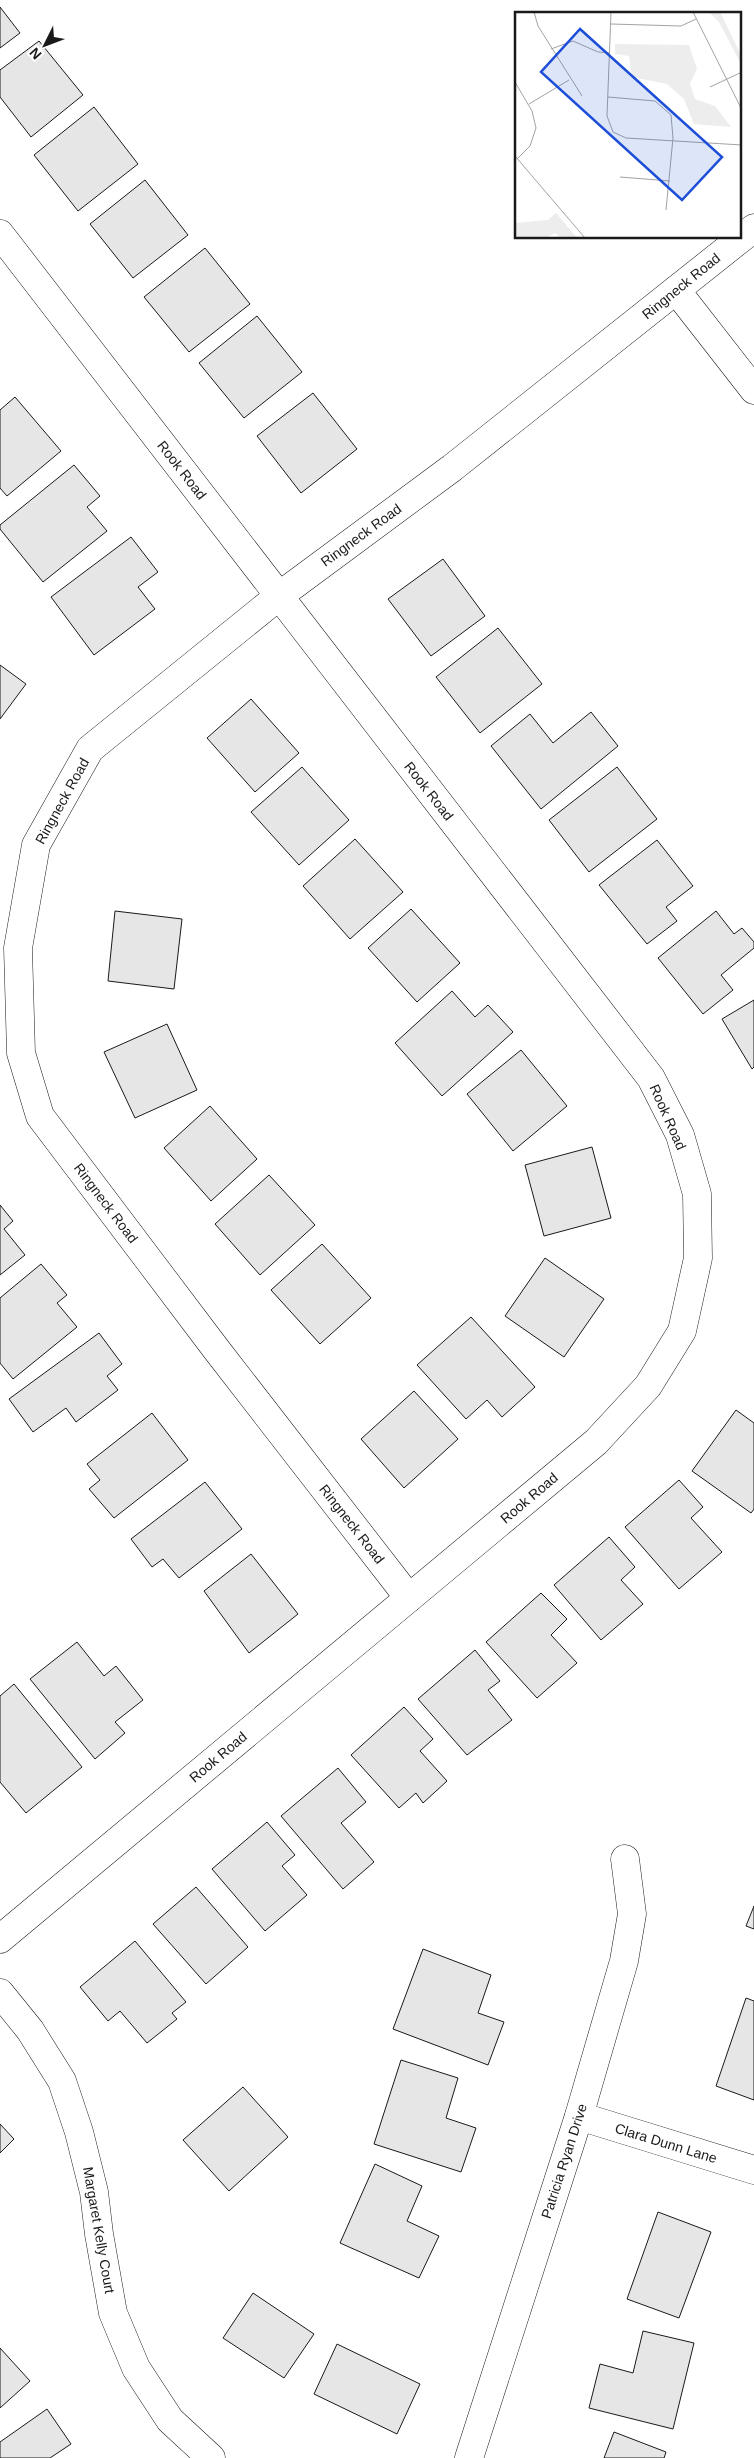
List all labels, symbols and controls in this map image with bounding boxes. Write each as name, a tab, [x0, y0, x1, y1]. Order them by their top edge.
inset map	[515, 12, 742, 239]
north arrow	[20, 20, 70, 70]
text: N	[26, 45, 45, 63]
street label: Ringneck Road	[639, 250, 723, 322]
street label: Rook Road	[154, 437, 210, 503]
street label: Ringneck Road	[318, 500, 404, 570]
street label: Ringneck Road	[32, 755, 92, 847]
street label: Rook Road	[401, 758, 457, 824]
street label: Rook Road	[646, 1082, 690, 1152]
street label: Ringneck Road	[71, 1160, 141, 1246]
street label: Rook Road	[497, 1469, 561, 1527]
street label: Ringneck Road	[316, 1481, 388, 1567]
street label: Rook Road	[186, 1728, 250, 1786]
street label: Patricia Ryan Drive	[538, 2101, 590, 2220]
street label: Clara Dunn Lane	[613, 2120, 719, 2166]
street label: Margaret Kelly Court	[80, 2165, 118, 2295]

